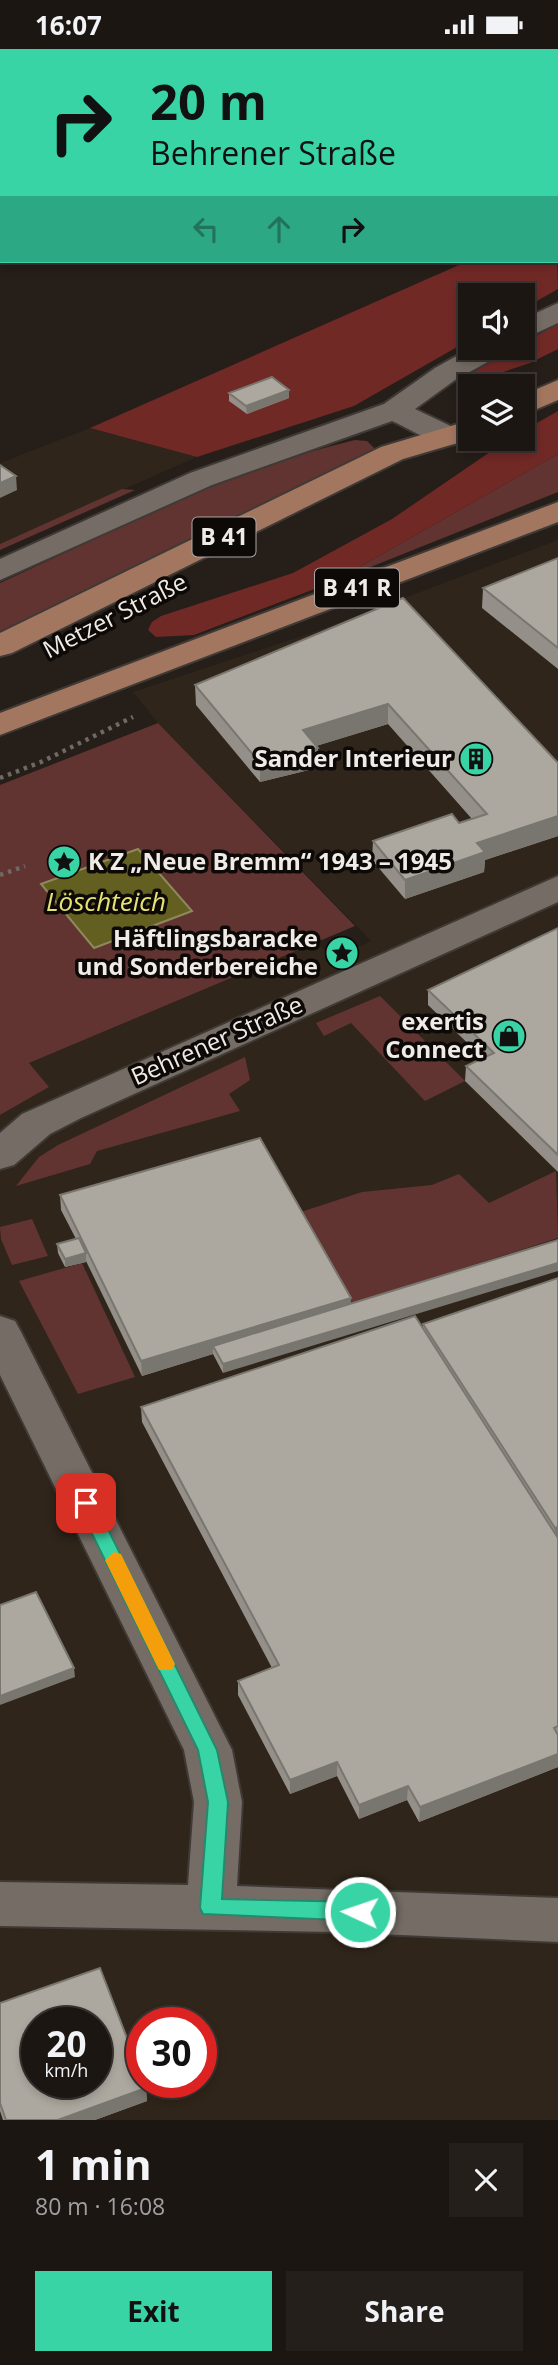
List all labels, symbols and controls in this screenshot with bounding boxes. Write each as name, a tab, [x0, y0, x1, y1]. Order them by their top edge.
text: 16:07	[35, 7, 102, 43]
text: 20 m	[150, 68, 267, 134]
icon: right	[35, 77, 126, 168]
text: Behrener Straße	[150, 131, 396, 174]
icon: left	[187, 210, 225, 248]
icon: ahead	[260, 210, 298, 248]
icon: right	[333, 210, 371, 248]
map controls	[458, 283, 535, 451]
button: sound	[458, 283, 535, 360]
button: layers	[458, 374, 535, 451]
road number: B 41	[192, 517, 256, 557]
street label: Metzer Straße	[37, 564, 192, 665]
road number: B 41 R	[315, 569, 399, 607]
building icon: Sander Interieur	[457, 740, 495, 778]
place label: Sander Interieur	[255, 741, 452, 774]
place icon: K Z „Neue Bremm“ 1943 – 1945	[45, 843, 83, 881]
place label: K Z „Neue Bremm“ 1943 – 1945	[88, 844, 452, 877]
water label: Löschteich	[46, 883, 166, 919]
place label: Häftlingsbaracke und Sonderbereiche	[77, 921, 318, 982]
place icon: Häftlingsbaracke und Sonderbereiche	[323, 934, 361, 972]
street label: Behrener Straße	[125, 987, 307, 1092]
place label: exertis Connect	[385, 1004, 484, 1065]
shop icon: exertis Connect	[490, 1017, 528, 1055]
pin	[56, 1473, 116, 1533]
icon: arrive	[67, 1484, 105, 1522]
position arrow	[323, 1875, 397, 1949]
speed limit sign: 30	[126, 2007, 217, 2098]
text: 20	[46, 2020, 87, 2067]
text: km/h	[45, 2058, 88, 2082]
text: 1 min	[35, 2135, 152, 2192]
button: close	[449, 2143, 523, 2217]
text: 80 m · 16:08	[35, 2190, 165, 2222]
button: Exit	[35, 2271, 272, 2351]
button: Share	[286, 2271, 523, 2351]

